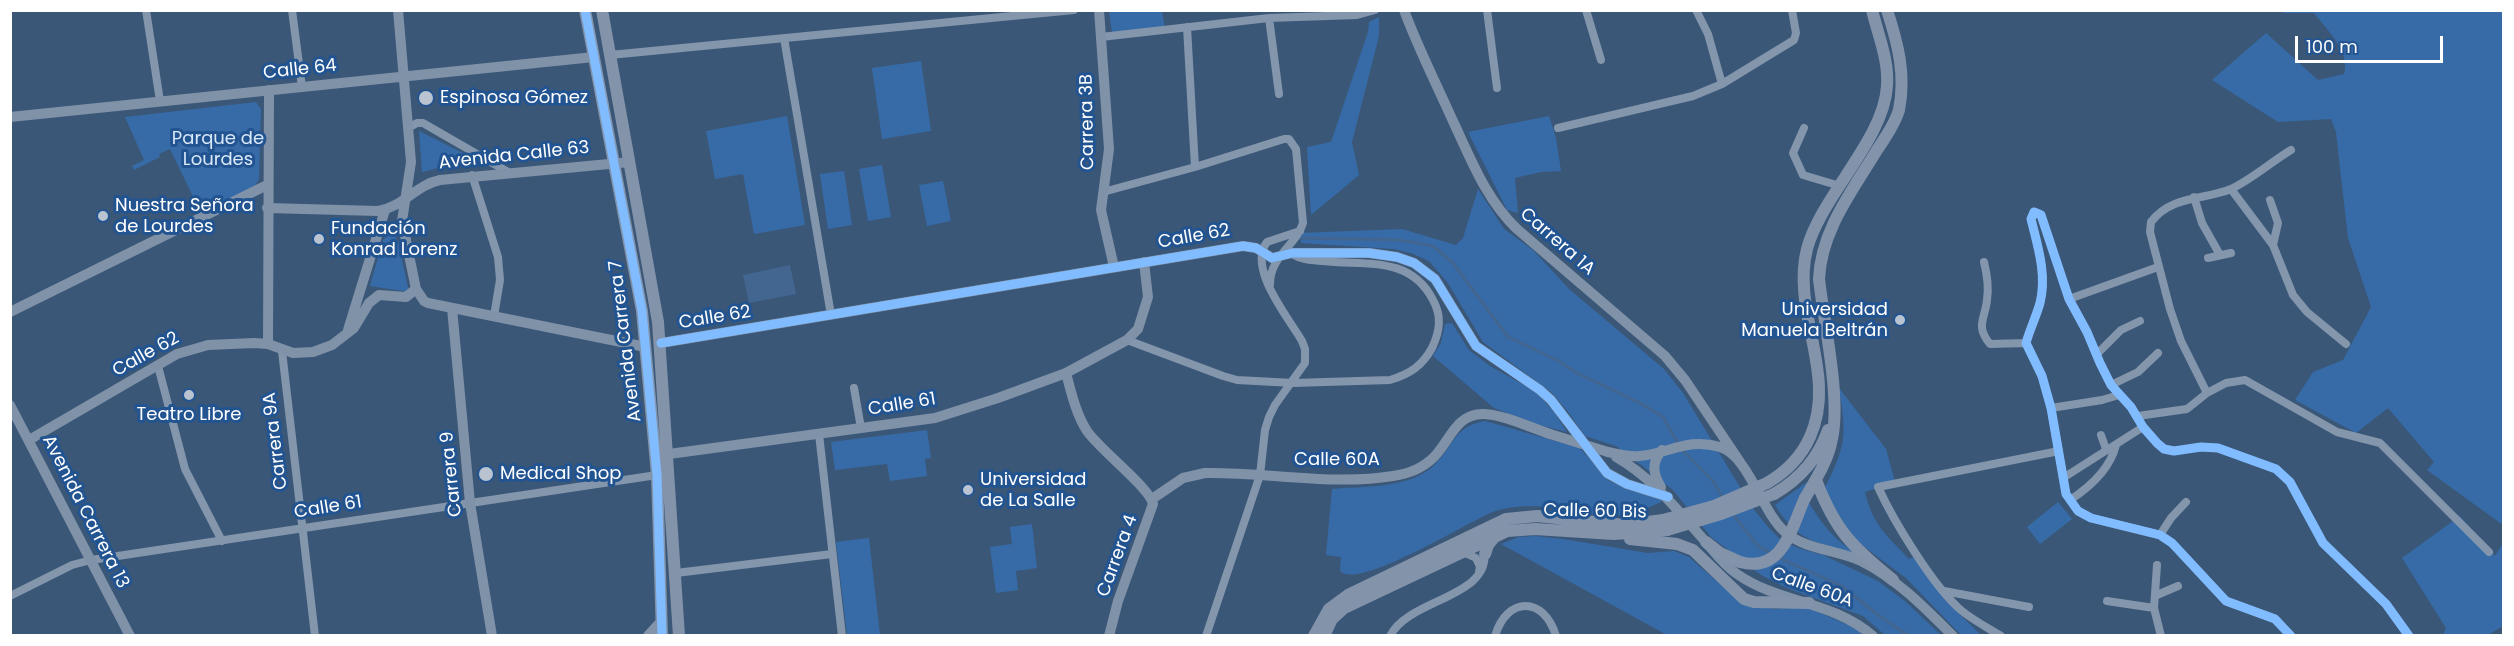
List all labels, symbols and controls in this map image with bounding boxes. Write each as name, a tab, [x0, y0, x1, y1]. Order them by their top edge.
scale bar	[2298, 24, 2446, 62]
text: 100 m	[2306, 34, 2358, 59]
street label: Calle 64	[262, 55, 338, 85]
street label: Carrera 3B	[1076, 74, 1100, 170]
place label: Espinosa Gómez	[440, 87, 588, 109]
marker: Espinosa Gómez	[417, 89, 435, 107]
park label: Parque de Lourdes	[172, 128, 264, 170]
street label: Avenida Calle 63	[438, 137, 590, 175]
place label: Nuestra Señora de Lourdes	[115, 195, 254, 238]
street label: Carrera 1A	[1515, 204, 1599, 280]
marker: Nuestra Señora de Lourdes	[96, 209, 110, 223]
place label: Fundación Konrad Lorenz	[331, 218, 458, 260]
street label: Calle 62	[1156, 220, 1232, 254]
marker: Fundación Konrad Lorenz	[312, 232, 326, 246]
street label: Avenida Carrera 7	[605, 259, 647, 423]
place label: Universidad Manuela Beltrán	[1741, 299, 1888, 342]
street label: Calle 62	[677, 302, 753, 334]
marker: Universidad Manuela Beltrán	[1893, 313, 1907, 327]
street label: Calle 62	[109, 328, 183, 382]
marker: Teatro Libre	[182, 388, 196, 402]
street label: Calle 61	[867, 389, 937, 421]
street label: Carrera 9A	[259, 391, 293, 491]
place label: Teatro Libre	[137, 404, 241, 426]
street label: Carrera 9	[437, 430, 467, 518]
street label: Avenida Carrera 13	[37, 432, 133, 592]
street label: Calle 60A	[1294, 449, 1380, 471]
place label: Medical Shop	[500, 463, 621, 485]
marker: Medical Shop	[477, 465, 495, 483]
place label: Universidad de La Salle	[980, 469, 1086, 512]
marker: Universidad de La Salle	[961, 483, 975, 497]
street label: Calle 61	[293, 492, 363, 524]
street label: Calle 60 Bis	[1543, 500, 1647, 524]
street label: Carrera 4	[1093, 512, 1143, 600]
street label: Calle 60A	[1768, 563, 1856, 613]

